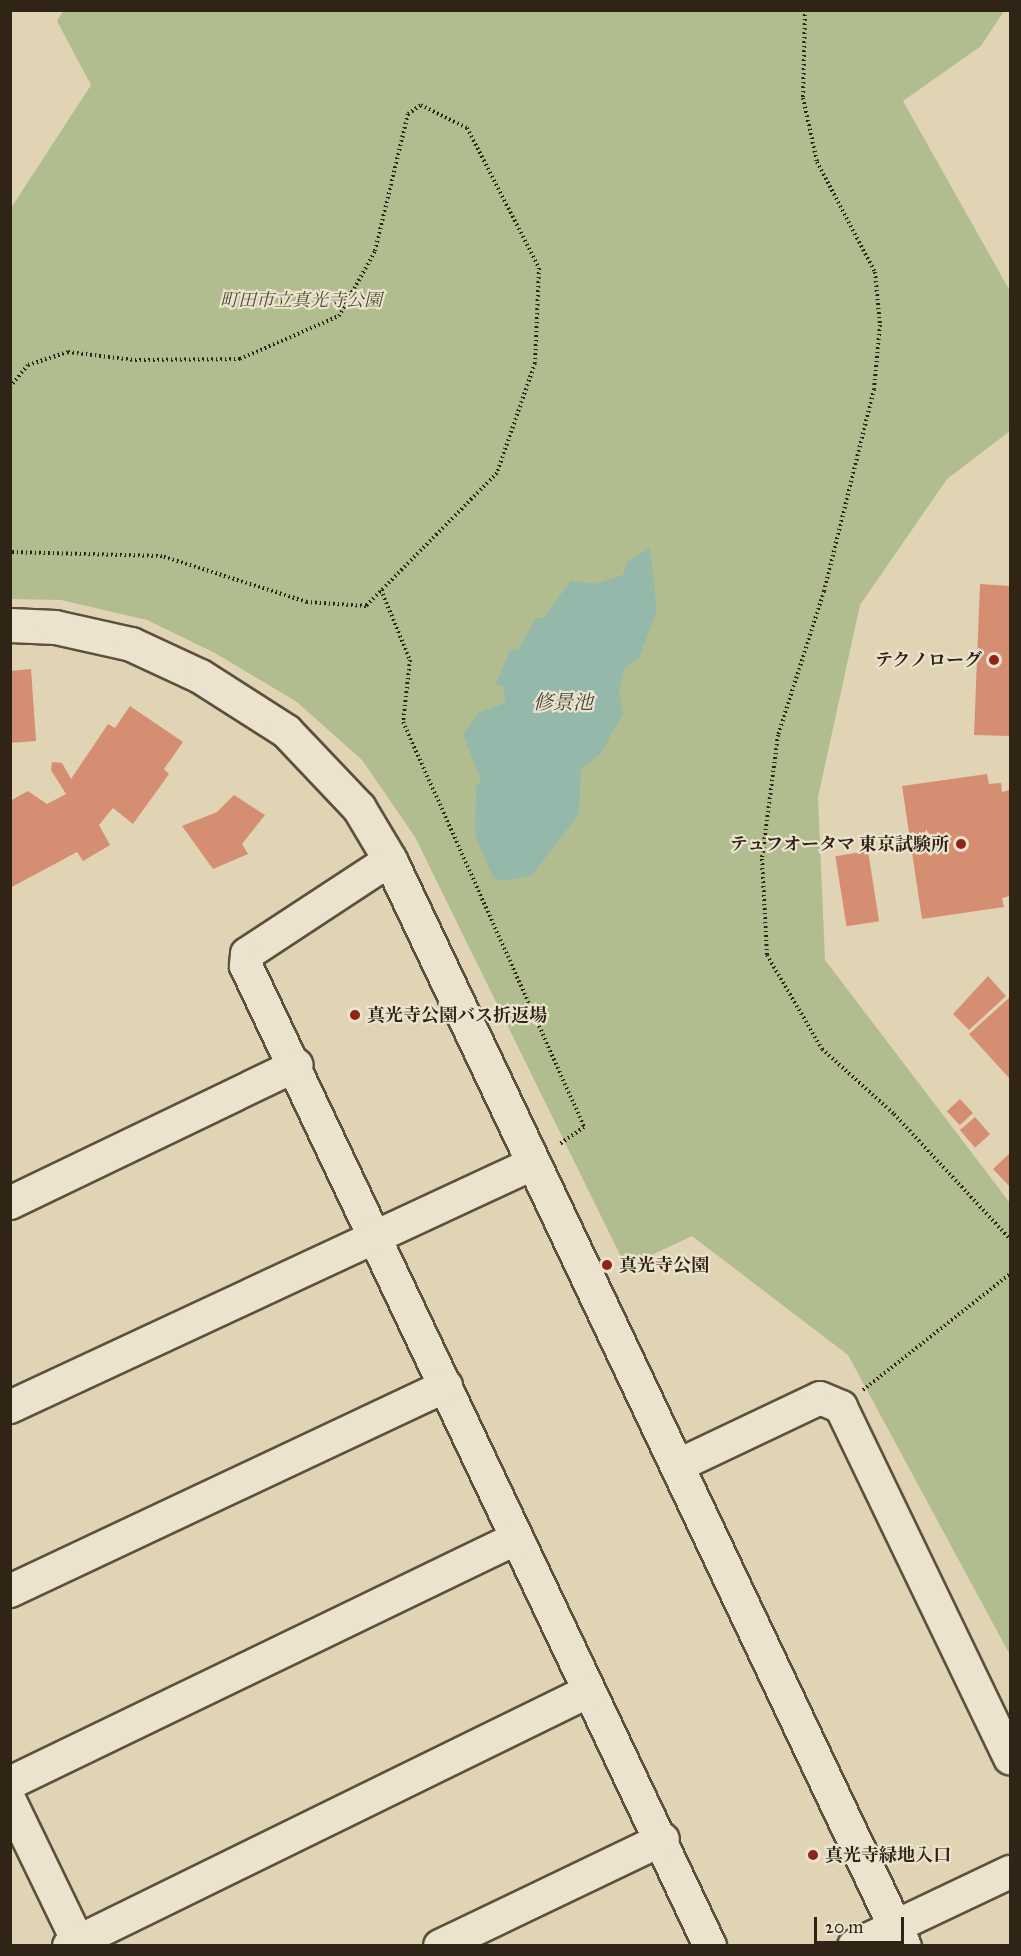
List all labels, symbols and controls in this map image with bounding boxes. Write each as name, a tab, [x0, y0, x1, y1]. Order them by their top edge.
park label: 町田市立真光寺公園	[220, 289, 382, 311]
place label: テクノローグ	[874, 649, 982, 671]
marker: テクノローグ	[987, 653, 1001, 667]
water label: 修景池	[533, 690, 593, 714]
place label: テュフオータマ 東京試験所	[729, 833, 949, 855]
marker: テュフオータマ 東京試験所	[954, 837, 968, 851]
place label: 真光寺公園バス折返場	[367, 1004, 547, 1026]
marker: 真光寺公園バス折返場	[348, 1008, 362, 1022]
place label: 真光寺公園	[619, 1254, 709, 1276]
marker: 真光寺公園	[600, 1258, 614, 1272]
place label: 真光寺緑地入口	[825, 1844, 951, 1866]
marker: 真光寺緑地入口	[806, 1848, 820, 1862]
scale bar	[817, 1905, 907, 1943]
text: 20 m	[825, 1916, 863, 1938]

